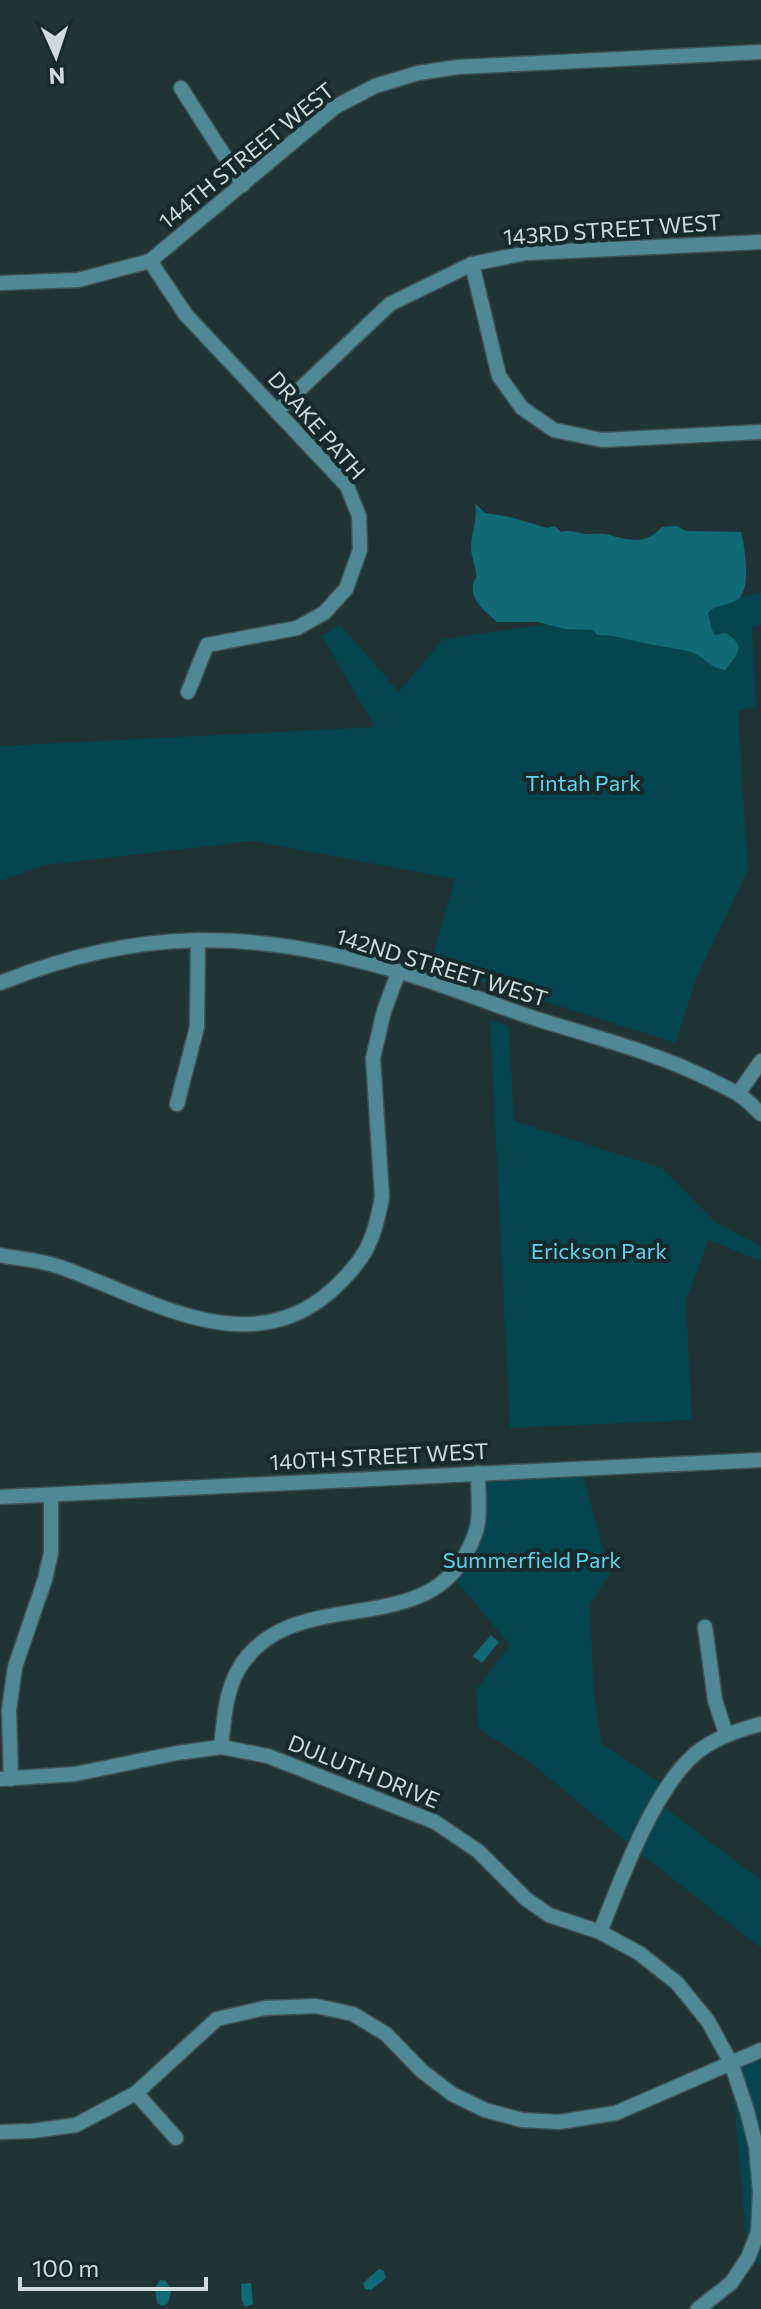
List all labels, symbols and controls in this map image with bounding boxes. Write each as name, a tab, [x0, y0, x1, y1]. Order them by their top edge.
north arrow	[16, 16, 96, 96]
text: N	[48, 63, 66, 90]
street label: 144TH STREET WEST	[153, 76, 339, 234]
street label: 143RD STREET WEST	[502, 208, 722, 250]
street label: DRAKE PATH	[263, 365, 371, 485]
park label: Tintah Park	[525, 769, 641, 796]
street label: 142ND STREET WEST	[333, 922, 551, 1012]
park label: Erickson Park	[531, 1237, 667, 1264]
street label: 140TH STREET WEST	[269, 1437, 489, 1475]
park label: Summerfield Park	[443, 1546, 621, 1573]
street label: DULUTH DRIVE	[284, 1728, 444, 1814]
scale bar	[20, 2241, 206, 2291]
text: 100 m	[32, 2253, 99, 2282]

